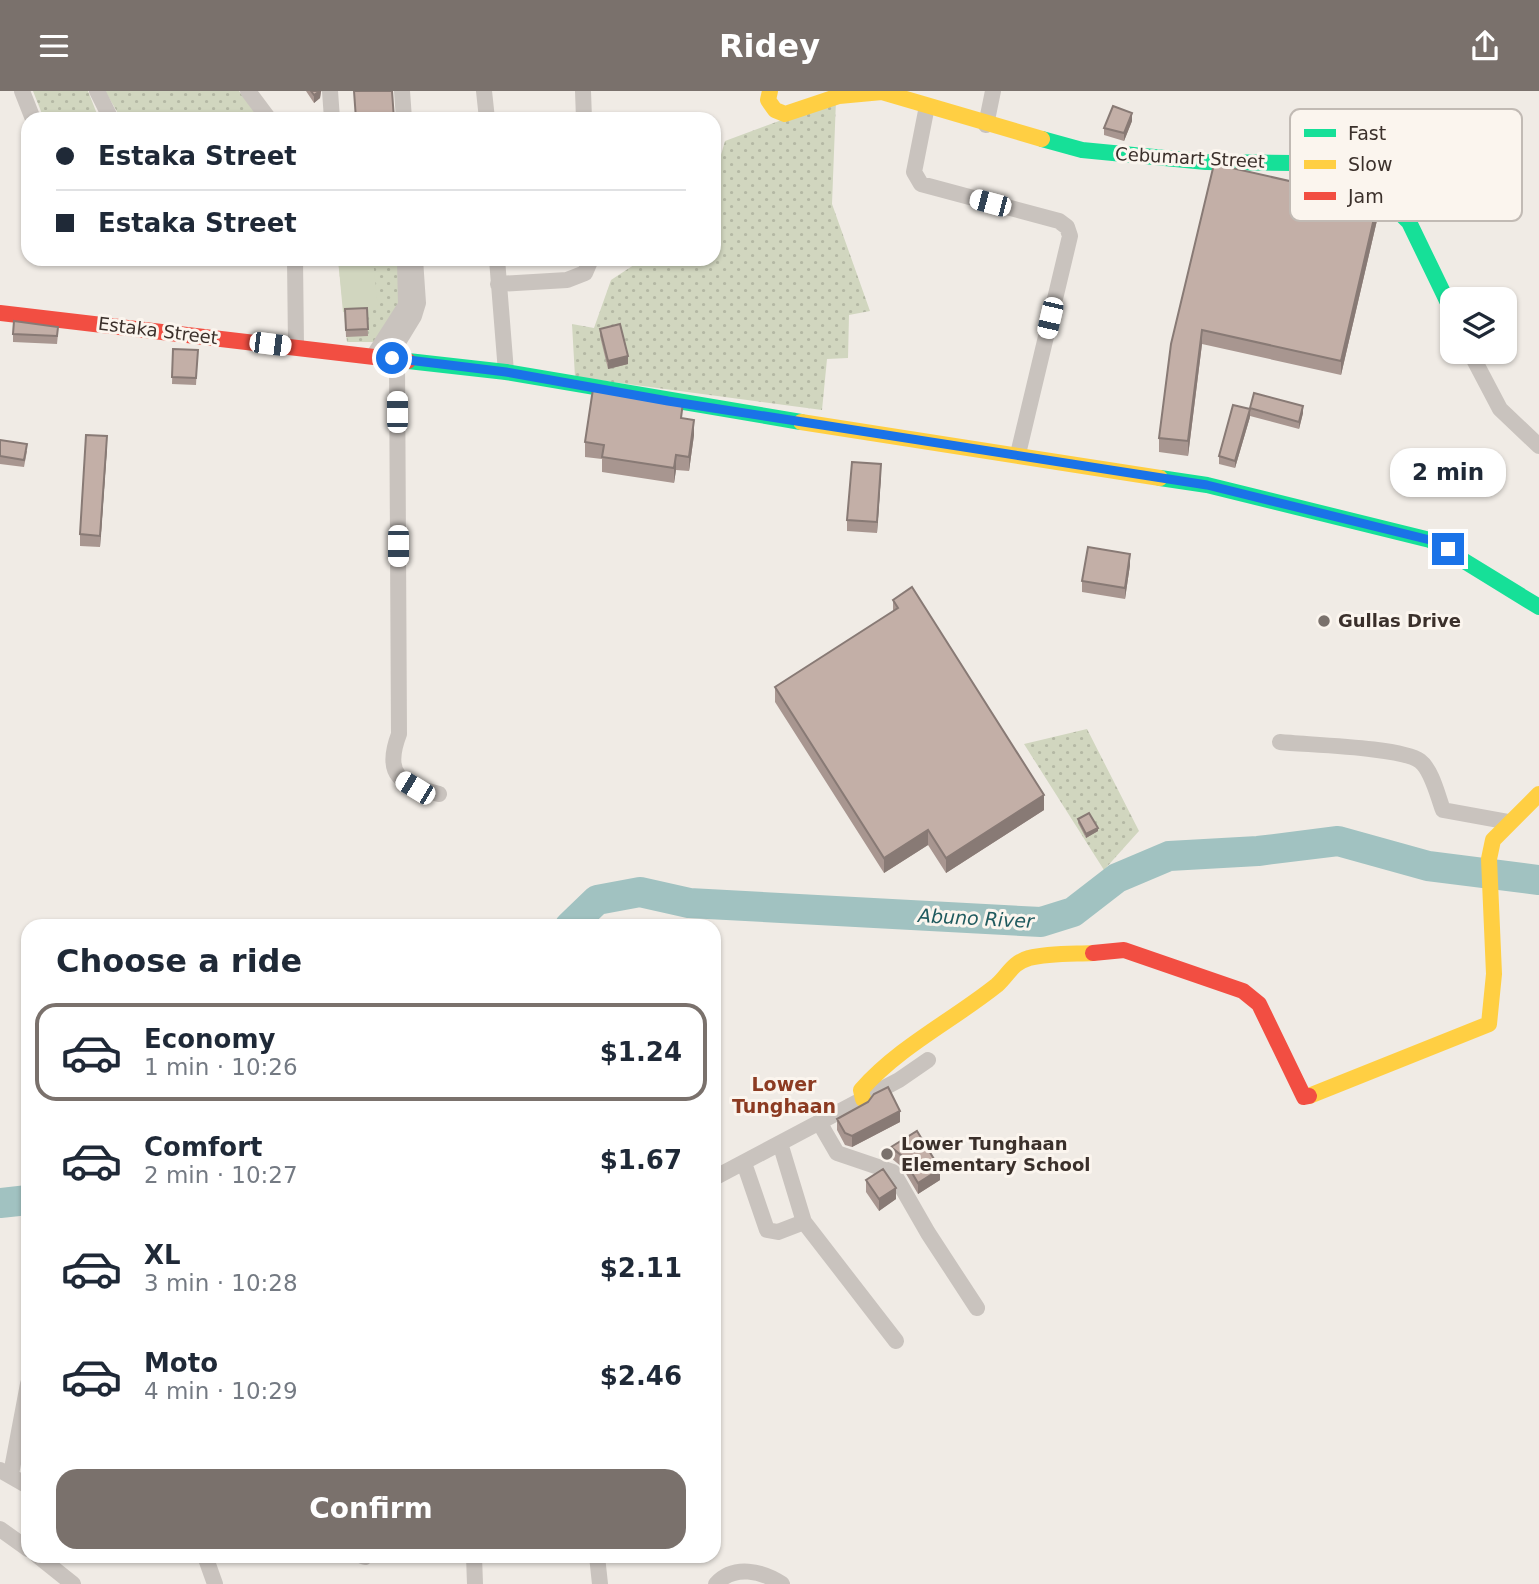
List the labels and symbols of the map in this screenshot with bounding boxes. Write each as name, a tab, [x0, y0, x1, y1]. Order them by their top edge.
legend	[1290, 109, 1522, 221]
text: Fast	[1348, 122, 1386, 144]
street label: Cebumart Street	[1115, 143, 1265, 172]
text: Slow	[1348, 153, 1393, 175]
text: Jam	[1347, 185, 1384, 207]
car	[967, 187, 1014, 219]
car	[1036, 295, 1065, 341]
street label: Estaka Street	[97, 313, 219, 348]
car	[248, 331, 293, 357]
route start	[376, 342, 408, 374]
car	[387, 391, 408, 433]
callout: 2 min	[1390, 447, 1506, 497]
car	[388, 525, 409, 567]
route end	[1432, 533, 1464, 565]
place label: Gullas Drive	[1338, 610, 1461, 631]
marker: Gullas Drive	[1316, 613, 1332, 629]
car	[392, 768, 439, 808]
water label: Abuno River	[915, 904, 1036, 932]
district label: Lower Tunghaan	[732, 1073, 836, 1117]
place label: Lower Tunghaan Elementary School	[901, 1133, 1090, 1175]
marker: Lower Tunghaan Elementary School	[879, 1146, 895, 1162]

